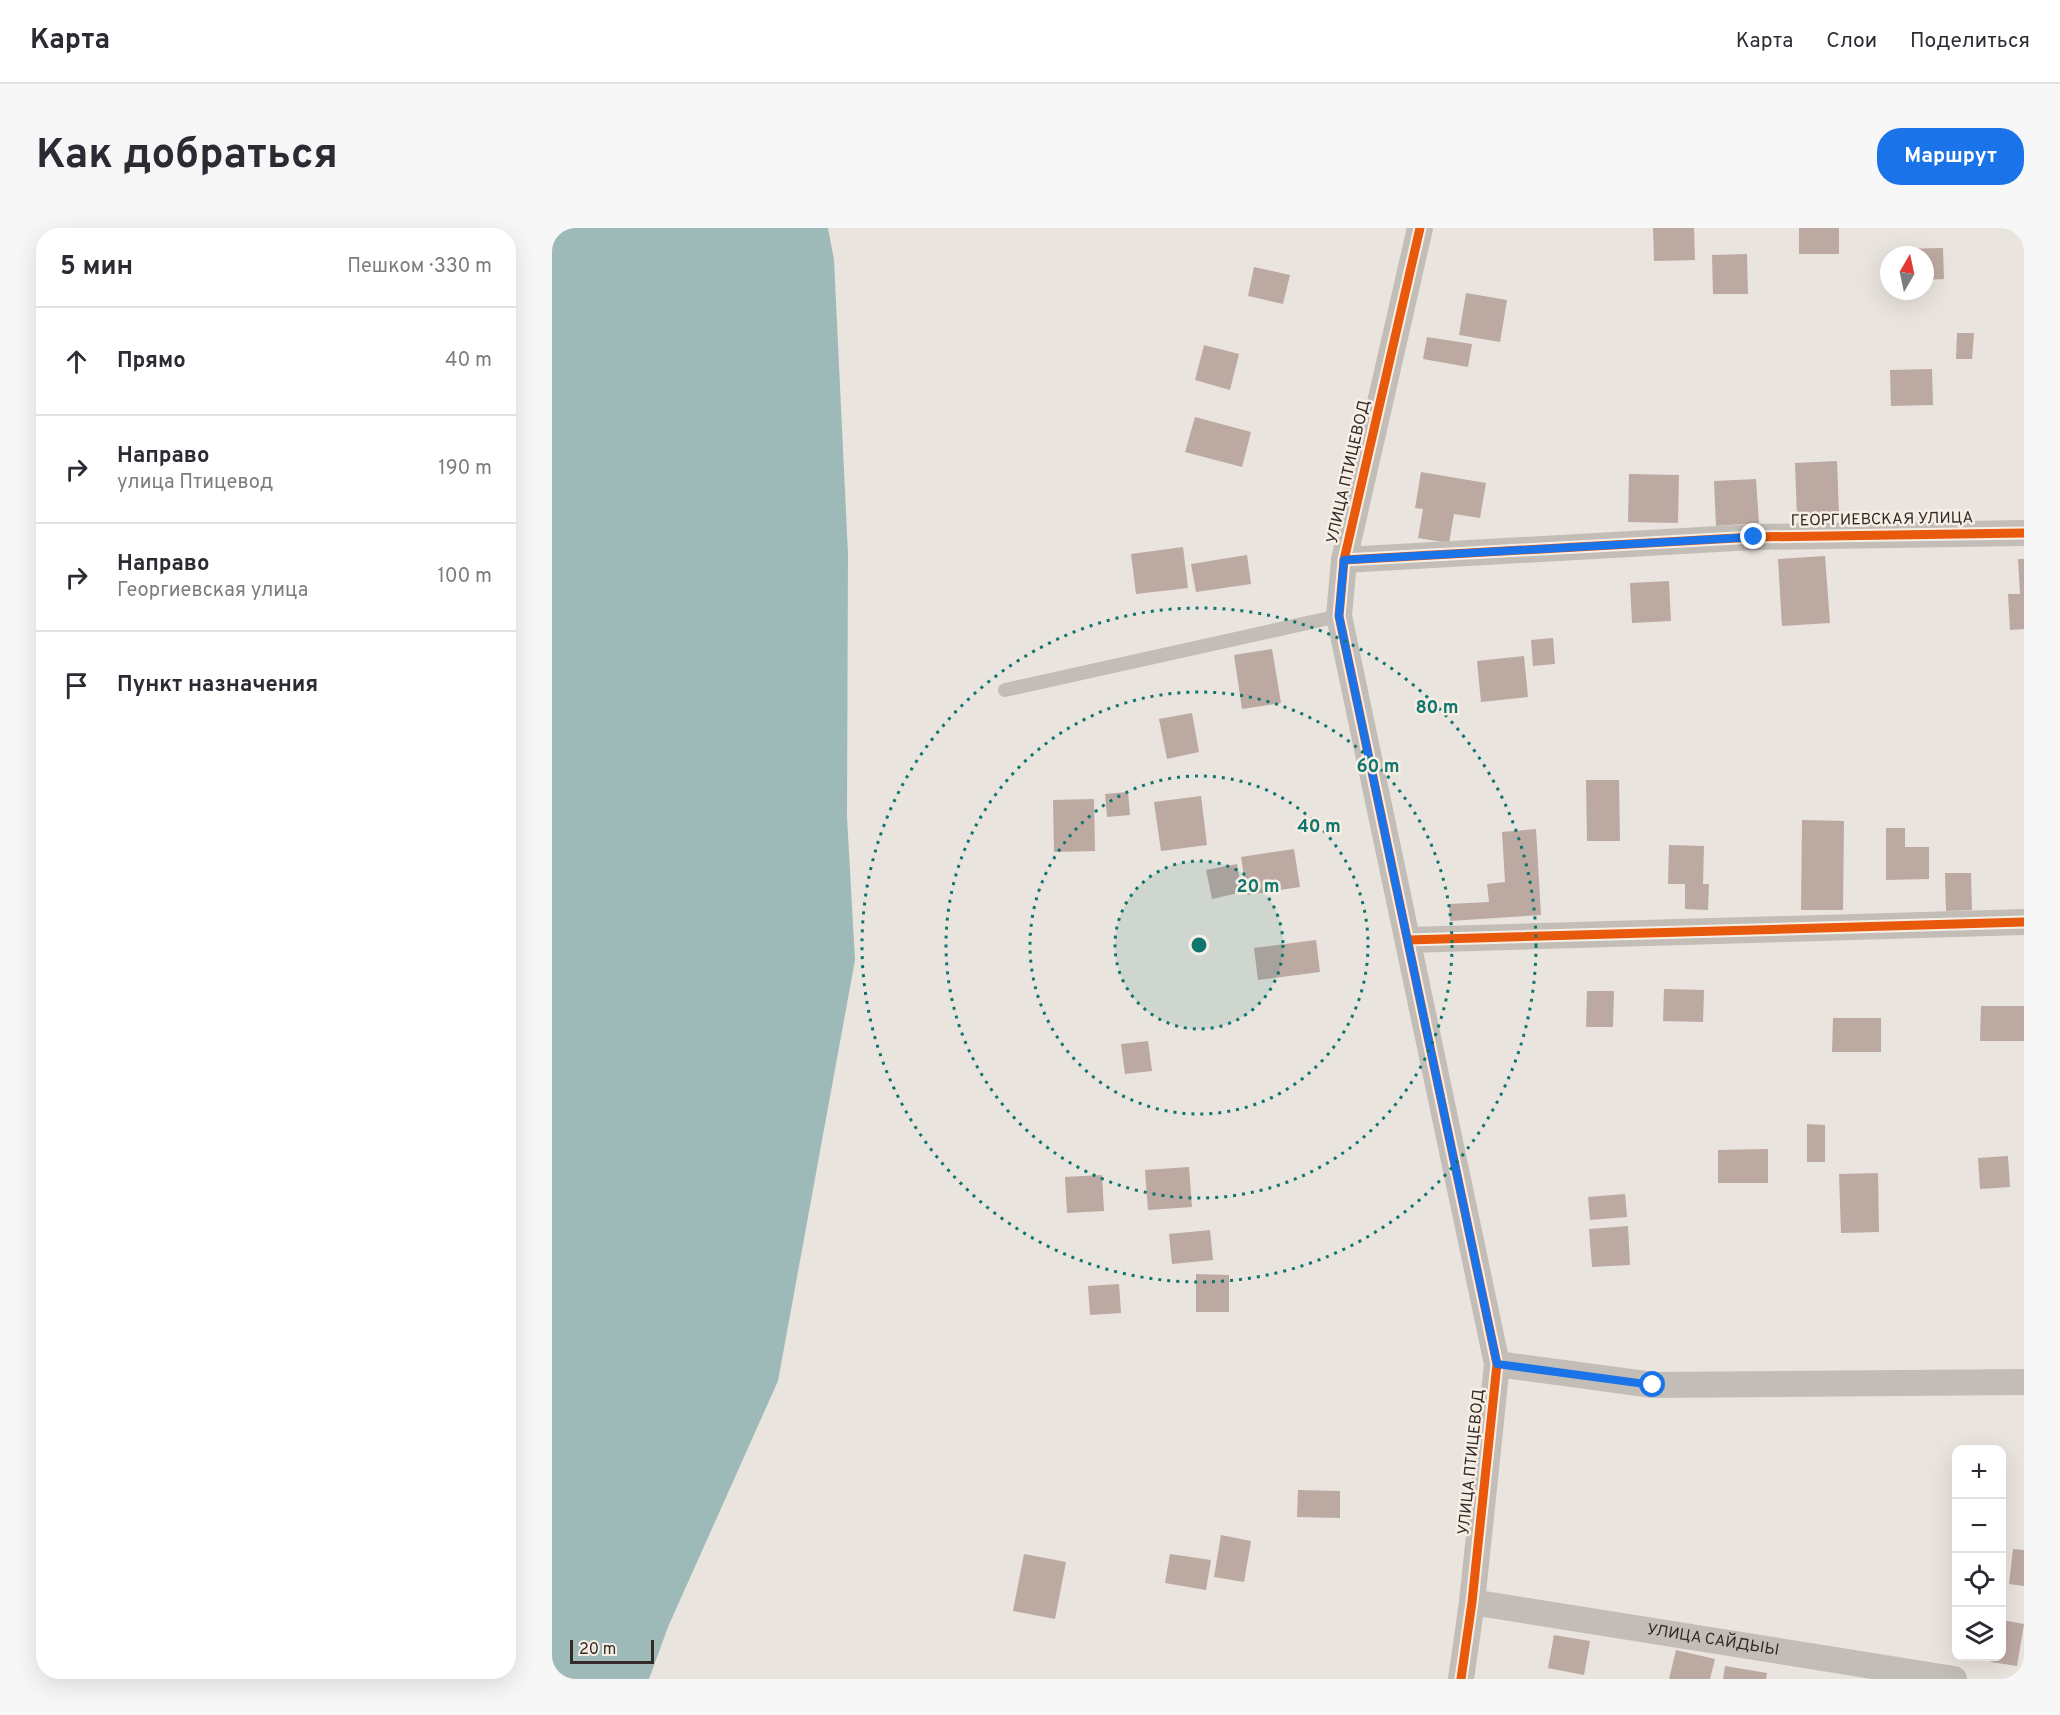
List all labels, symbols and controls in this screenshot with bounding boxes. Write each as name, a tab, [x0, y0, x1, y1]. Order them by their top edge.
text: Карта	[30, 23, 110, 59]
text: Карта	[1736, 28, 1793, 55]
text: Слои	[1826, 28, 1877, 55]
text: Поделиться	[1910, 28, 2030, 55]
button: Маршрут	[1877, 128, 2024, 185]
text: Как добраться	[36, 130, 338, 183]
north arrow	[1880, 246, 1934, 300]
text: 5 мин	[60, 251, 133, 284]
text: Пешком · 330 m	[347, 254, 492, 280]
icon: ahead	[60, 345, 93, 378]
text: Прямо	[117, 348, 186, 375]
text: 40 m	[445, 348, 492, 374]
street label: УЛИЦА ПТИЦЕВОД	[1323, 398, 1375, 546]
text: Направо	[117, 443, 209, 470]
icon: right	[60, 453, 93, 486]
text: 190 m	[438, 456, 492, 482]
text: улица Птицевод	[117, 470, 273, 496]
street label: ГЕОРГИЕВСКАЯ УЛИЦА	[1791, 508, 1974, 532]
route end	[1740, 523, 1766, 549]
text: Направо	[117, 551, 209, 578]
icon: right	[60, 561, 93, 594]
text: 100 m	[437, 564, 492, 590]
text: Георгиевская улица	[117, 578, 308, 604]
icon: arrive	[60, 669, 93, 702]
text: Пункт назначения	[117, 672, 318, 699]
text: 80 m	[1415, 697, 1459, 720]
text: 60 m	[1356, 756, 1400, 779]
text: 40 m	[1297, 816, 1341, 839]
text: 20 m	[1236, 876, 1280, 899]
centre of rings	[1189, 935, 1209, 955]
route start	[1639, 1371, 1665, 1397]
street label: УЛИЦА ПТИЦЕВОД	[1454, 1388, 1490, 1536]
map controls	[1952, 1445, 2006, 1661]
button: +	[1952, 1445, 2006, 1499]
button: −	[1952, 1499, 2006, 1553]
button: locate	[1952, 1553, 2006, 1607]
button: layers	[1952, 1607, 2006, 1661]
street label: УЛИЦА САЙДЫЫ	[1645, 1620, 1780, 1661]
scale bar	[570, 1637, 654, 1664]
text: 20 m	[579, 1640, 616, 1660]

